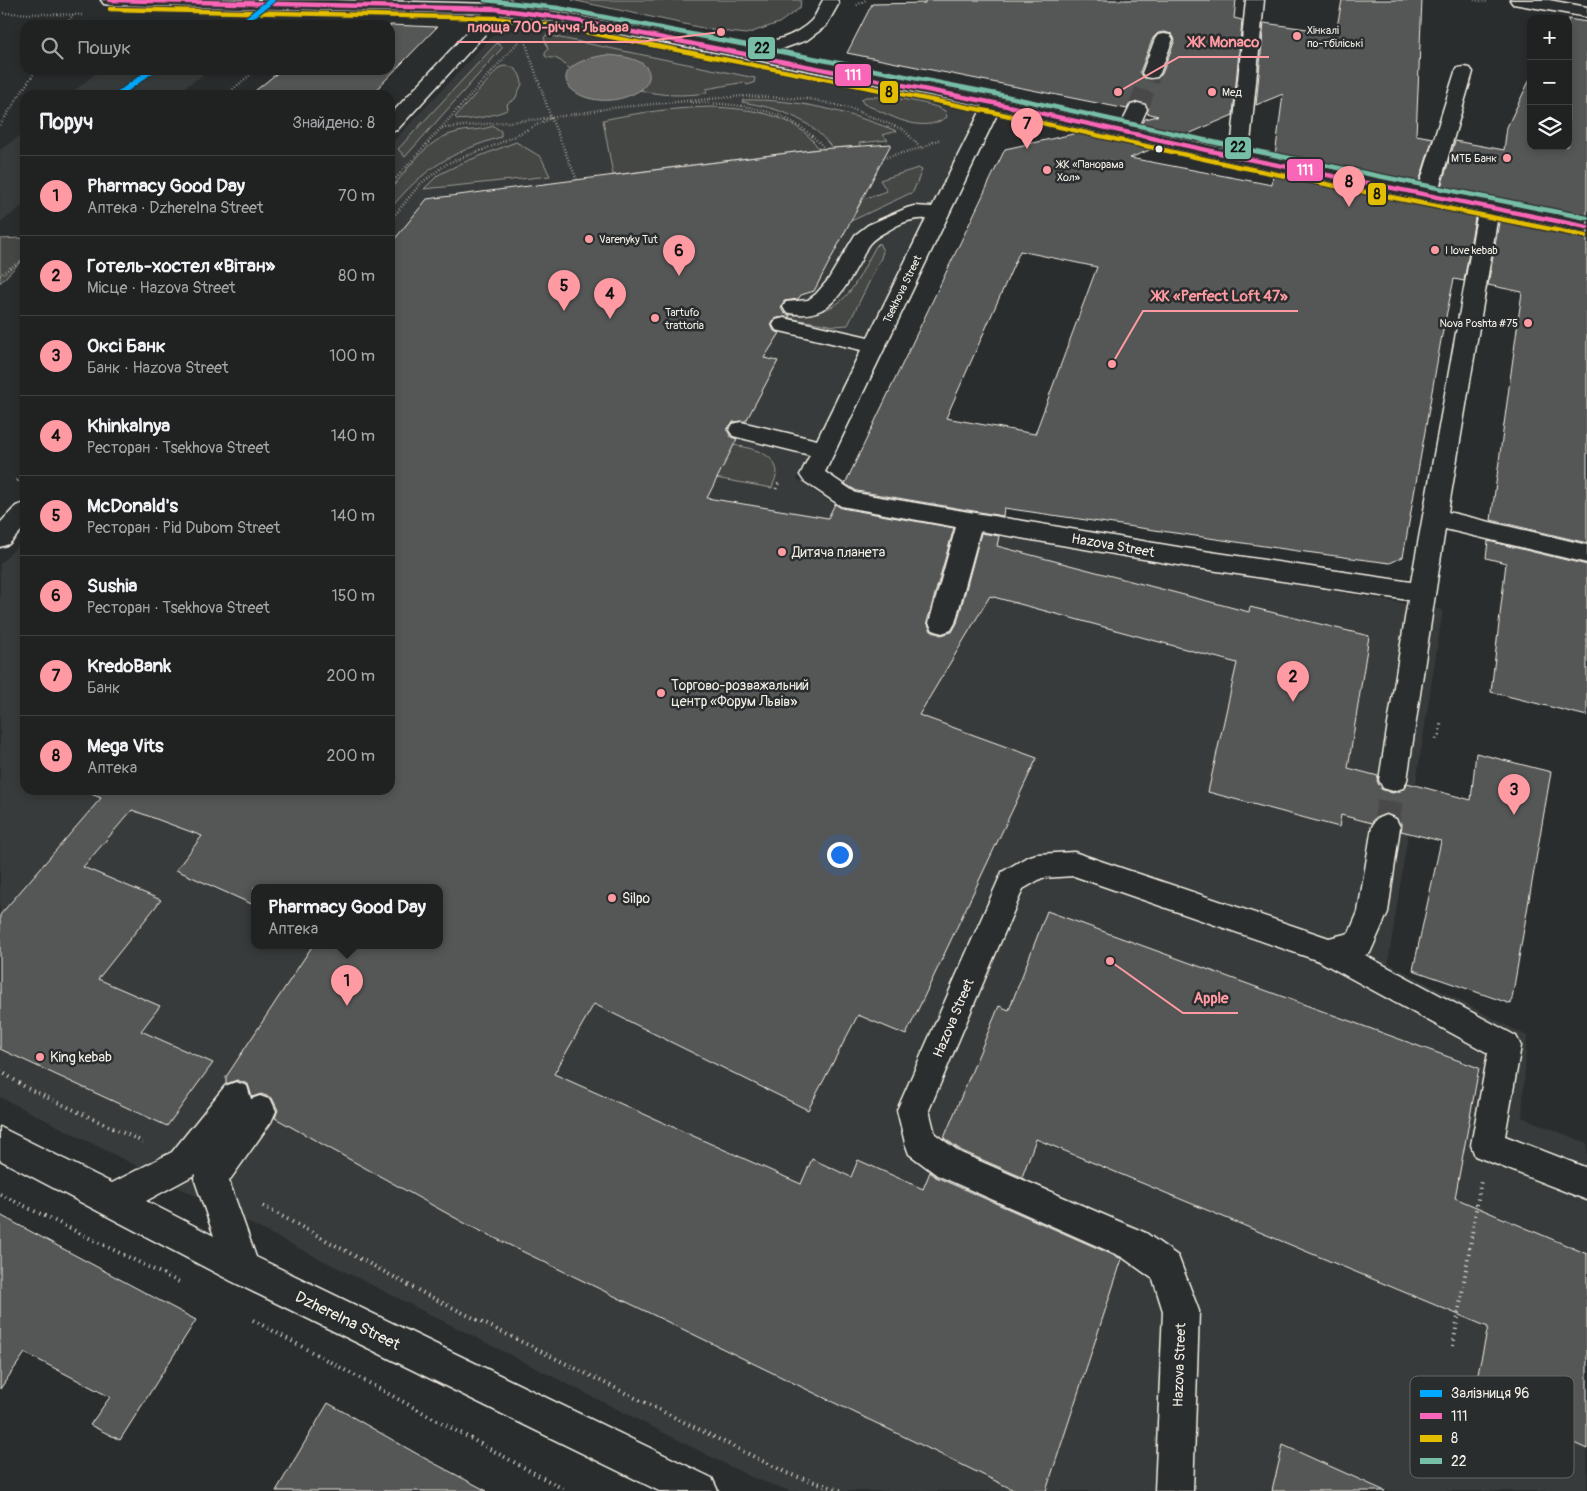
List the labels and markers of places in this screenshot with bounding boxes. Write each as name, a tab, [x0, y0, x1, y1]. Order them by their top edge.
callout: площа 700-річчя Львова	[457, 12, 639, 42]
place label: Хінкалі по-тбіліські	[1307, 24, 1363, 50]
callout: ЖК Monaco	[1179, 27, 1269, 57]
marker: Хінкалі по-тбіліські	[1291, 30, 1303, 42]
marker: Мед	[1206, 86, 1218, 98]
place label: Мед	[1222, 86, 1242, 99]
pin: 7	[1011, 108, 1043, 149]
unlabelled marker	[1154, 144, 1164, 154]
place label: МТБ Банк	[1451, 152, 1497, 165]
marker: МТБ Банк	[1501, 152, 1513, 164]
place label: ЖК «Панорама Хол»	[1055, 158, 1124, 184]
marker: ЖК «Панорама Хол»	[1041, 164, 1053, 176]
pin: 8	[1333, 166, 1365, 207]
marker: Varenyky Tut	[583, 233, 595, 245]
place label: Varenyky Tut	[599, 233, 658, 246]
pin: 6	[663, 235, 695, 276]
marker: I love kebab	[1429, 244, 1441, 256]
place label: I love kebab	[1445, 244, 1498, 257]
pin: 5	[548, 270, 580, 311]
pin: 4	[594, 278, 626, 319]
callout: ЖК «Perfect Loft 47»	[1143, 281, 1298, 311]
place label: Tartufo trattoria	[664, 306, 704, 332]
marker: Tartufo trattoria	[649, 312, 661, 324]
place label: Nova Poshta #75	[1440, 317, 1518, 330]
marker: Nova Poshta #75	[1522, 317, 1534, 329]
place label: Дитяча планета	[791, 544, 885, 561]
marker: Дитяча планета	[776, 546, 788, 558]
pin: 2	[1277, 661, 1309, 702]
place label: Торгово-розважальний центр «Форум Львів»	[671, 677, 809, 710]
marker: Торгово-розважальний центр «Форум Львів»	[655, 687, 667, 699]
pin: 3	[1498, 774, 1530, 815]
place label: Silpo	[622, 890, 651, 907]
marker: Silpo	[606, 892, 618, 904]
pin: 1	[331, 965, 363, 1006]
callout: Apple	[1183, 983, 1238, 1013]
place label: King kebab	[50, 1049, 112, 1066]
marker: King kebab	[34, 1051, 46, 1063]

